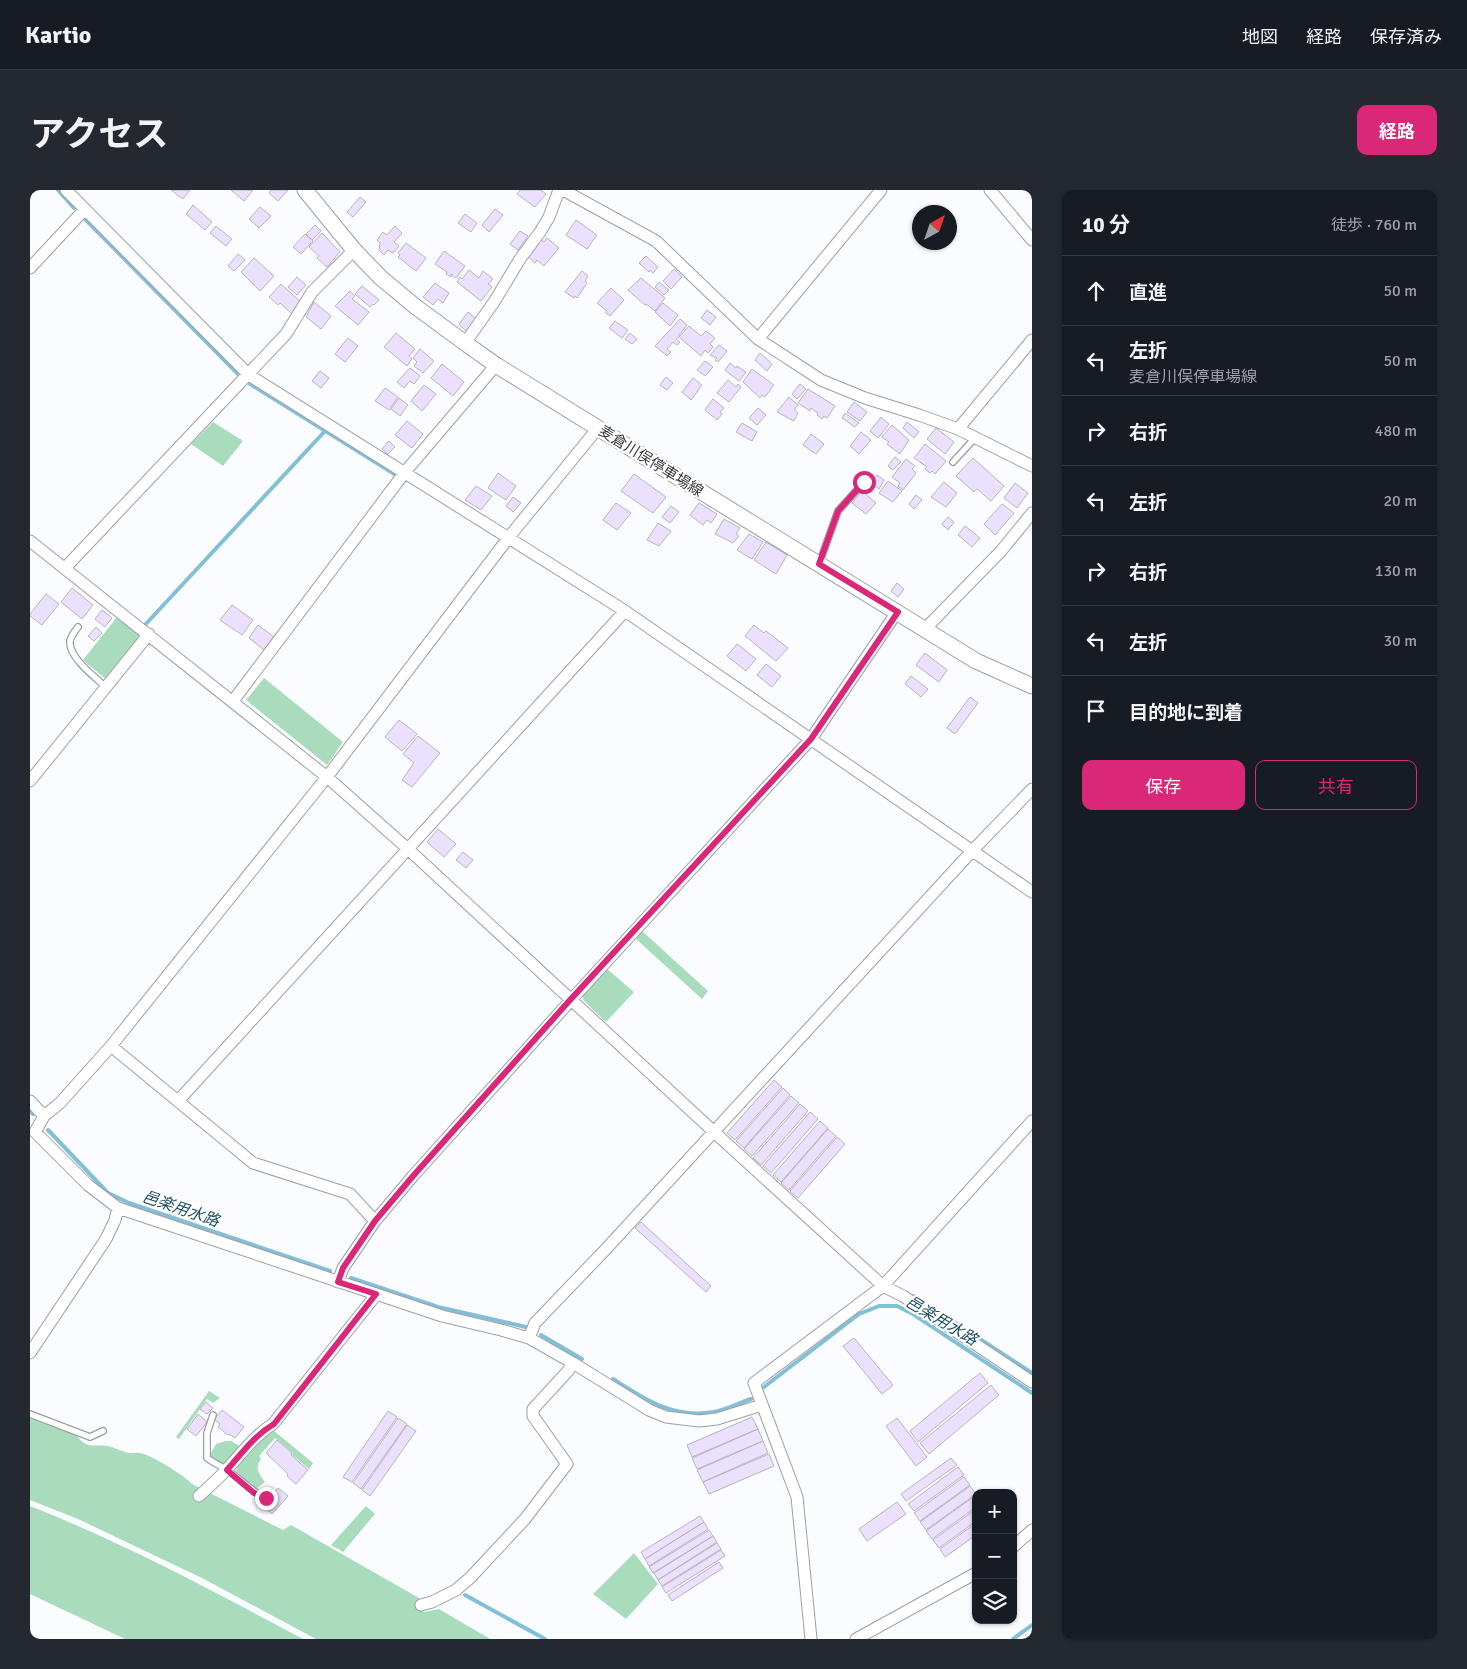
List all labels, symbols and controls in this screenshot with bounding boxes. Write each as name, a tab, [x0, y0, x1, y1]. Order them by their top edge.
text: Kartio	[25, 20, 91, 50]
text: 地図	[1242, 26, 1278, 48]
text: 経路	[1306, 26, 1342, 48]
text: 保存済み	[1370, 26, 1442, 48]
button: 経路	[1357, 105, 1437, 155]
text: アクセス	[30, 113, 168, 156]
north arrow	[912, 205, 957, 250]
text: 10 分	[1082, 212, 1130, 238]
text: 徒歩 · 760 m	[1331, 215, 1417, 235]
icon: ahead	[1082, 277, 1110, 305]
text: 直進	[1129, 281, 1167, 305]
text: 50 m	[1383, 281, 1417, 301]
text: 左折	[1129, 339, 1167, 363]
icon: left	[1082, 347, 1110, 375]
text: 50 m	[1383, 351, 1417, 371]
text: 麦倉川俣停車場線	[1129, 367, 1257, 387]
icon: right	[1082, 417, 1110, 445]
text: 右折	[1129, 421, 1167, 445]
text: 480 m	[1375, 421, 1417, 441]
street label: 麦倉川俣停車場線	[595, 422, 707, 500]
route start	[853, 471, 876, 494]
icon: left	[1082, 487, 1110, 515]
text: 左折	[1129, 491, 1167, 515]
text: 20 m	[1383, 491, 1417, 511]
icon: right	[1082, 557, 1110, 585]
text: 右折	[1129, 561, 1167, 585]
text: 130 m	[1375, 561, 1417, 581]
icon: left	[1082, 627, 1110, 655]
text: 左折	[1129, 631, 1167, 655]
text: 30 m	[1383, 631, 1417, 651]
icon: arrive	[1082, 697, 1110, 725]
text: 目的地に到着	[1129, 701, 1243, 725]
button: 保存	[1082, 760, 1245, 810]
button: 共有	[1255, 760, 1417, 810]
water label: 邑楽用水路	[140, 1186, 224, 1232]
water label: 邑楽用水路	[902, 1292, 983, 1351]
route end	[255, 1487, 278, 1510]
map controls	[972, 1489, 1017, 1624]
button: +	[972, 1489, 1017, 1534]
button: −	[972, 1534, 1017, 1579]
button: layers	[972, 1579, 1017, 1624]

